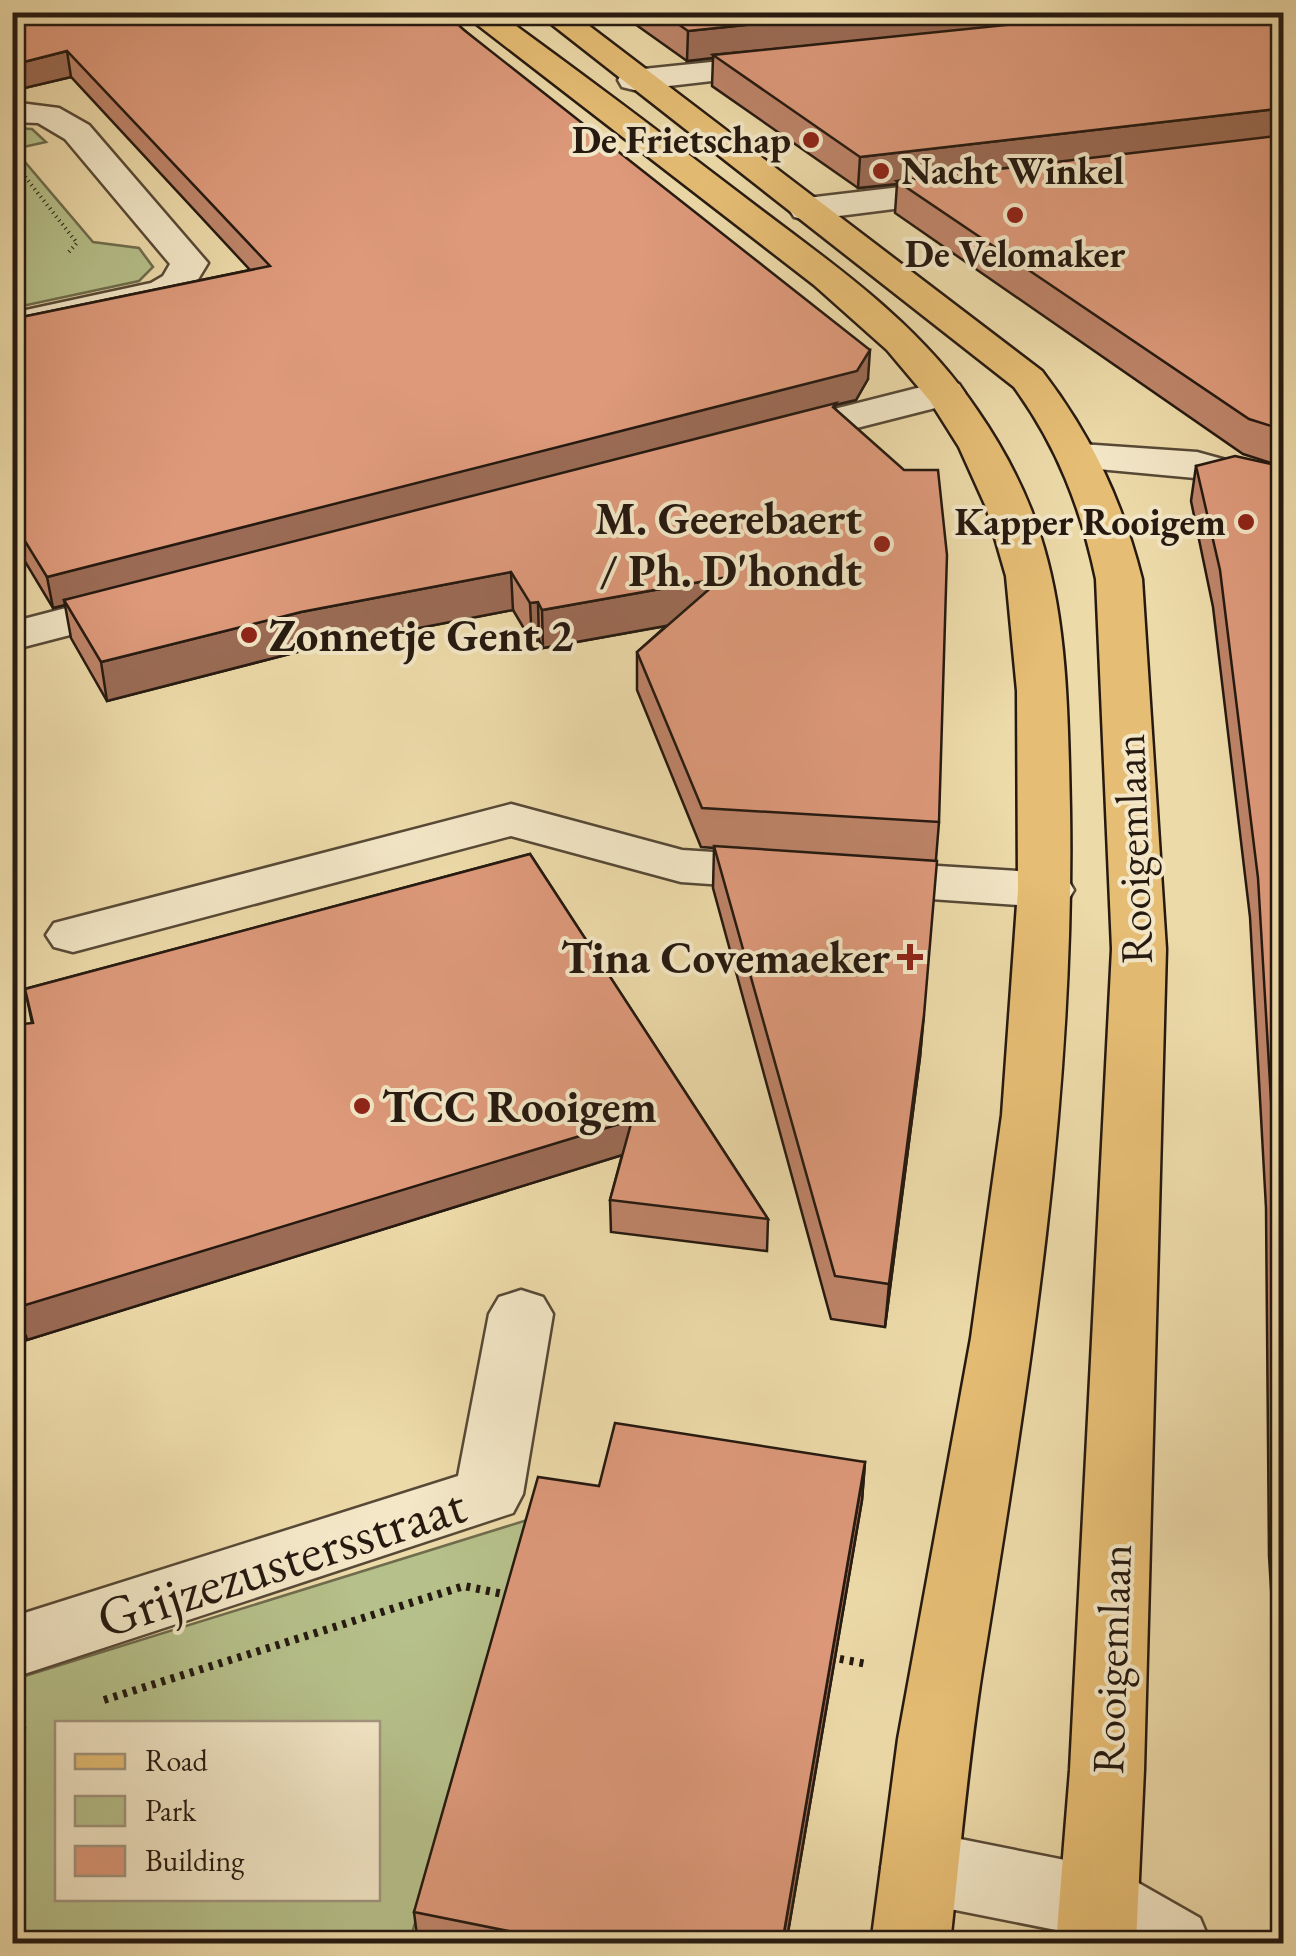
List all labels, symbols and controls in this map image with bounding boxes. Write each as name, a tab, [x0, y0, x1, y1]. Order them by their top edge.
place label: De Frietschap	[572, 115, 791, 164]
marker: De Frietschap	[800, 129, 822, 151]
place label: Nacht Winkel	[901, 146, 1124, 195]
marker: Nacht Winkel	[870, 160, 892, 182]
marker: De Velomaker	[1004, 204, 1026, 226]
place label: De Velomaker	[905, 229, 1125, 278]
place label: M. Geerebaert / Ph. D'hondt	[595, 489, 862, 599]
place label: Kapper Rooigem	[954, 497, 1226, 546]
marker: Kapper Rooigem	[1235, 511, 1257, 533]
marker: M. Geerebaert / Ph. D'hondt	[871, 533, 893, 555]
place label: Zonnetje Gent 2	[269, 606, 574, 665]
marker: Zonnetje Gent 2	[238, 624, 260, 646]
street label: Rooigemlaan	[1099, 733, 1165, 965]
place label: Tina Covemaeker	[561, 928, 890, 986]
marker: Tina Covemaeker	[899, 946, 921, 968]
place label: TCC Rooigem	[382, 1077, 657, 1136]
marker: TCC Rooigem	[351, 1095, 373, 1117]
street label: Grijzezustersstraat	[88, 1468, 474, 1654]
street label: Rooigemlaan	[1078, 1543, 1144, 1775]
legend	[55, 1721, 380, 1901]
text: Road	[145, 1741, 209, 1780]
text: Park	[145, 1791, 197, 1830]
text: Building	[145, 1841, 245, 1880]

